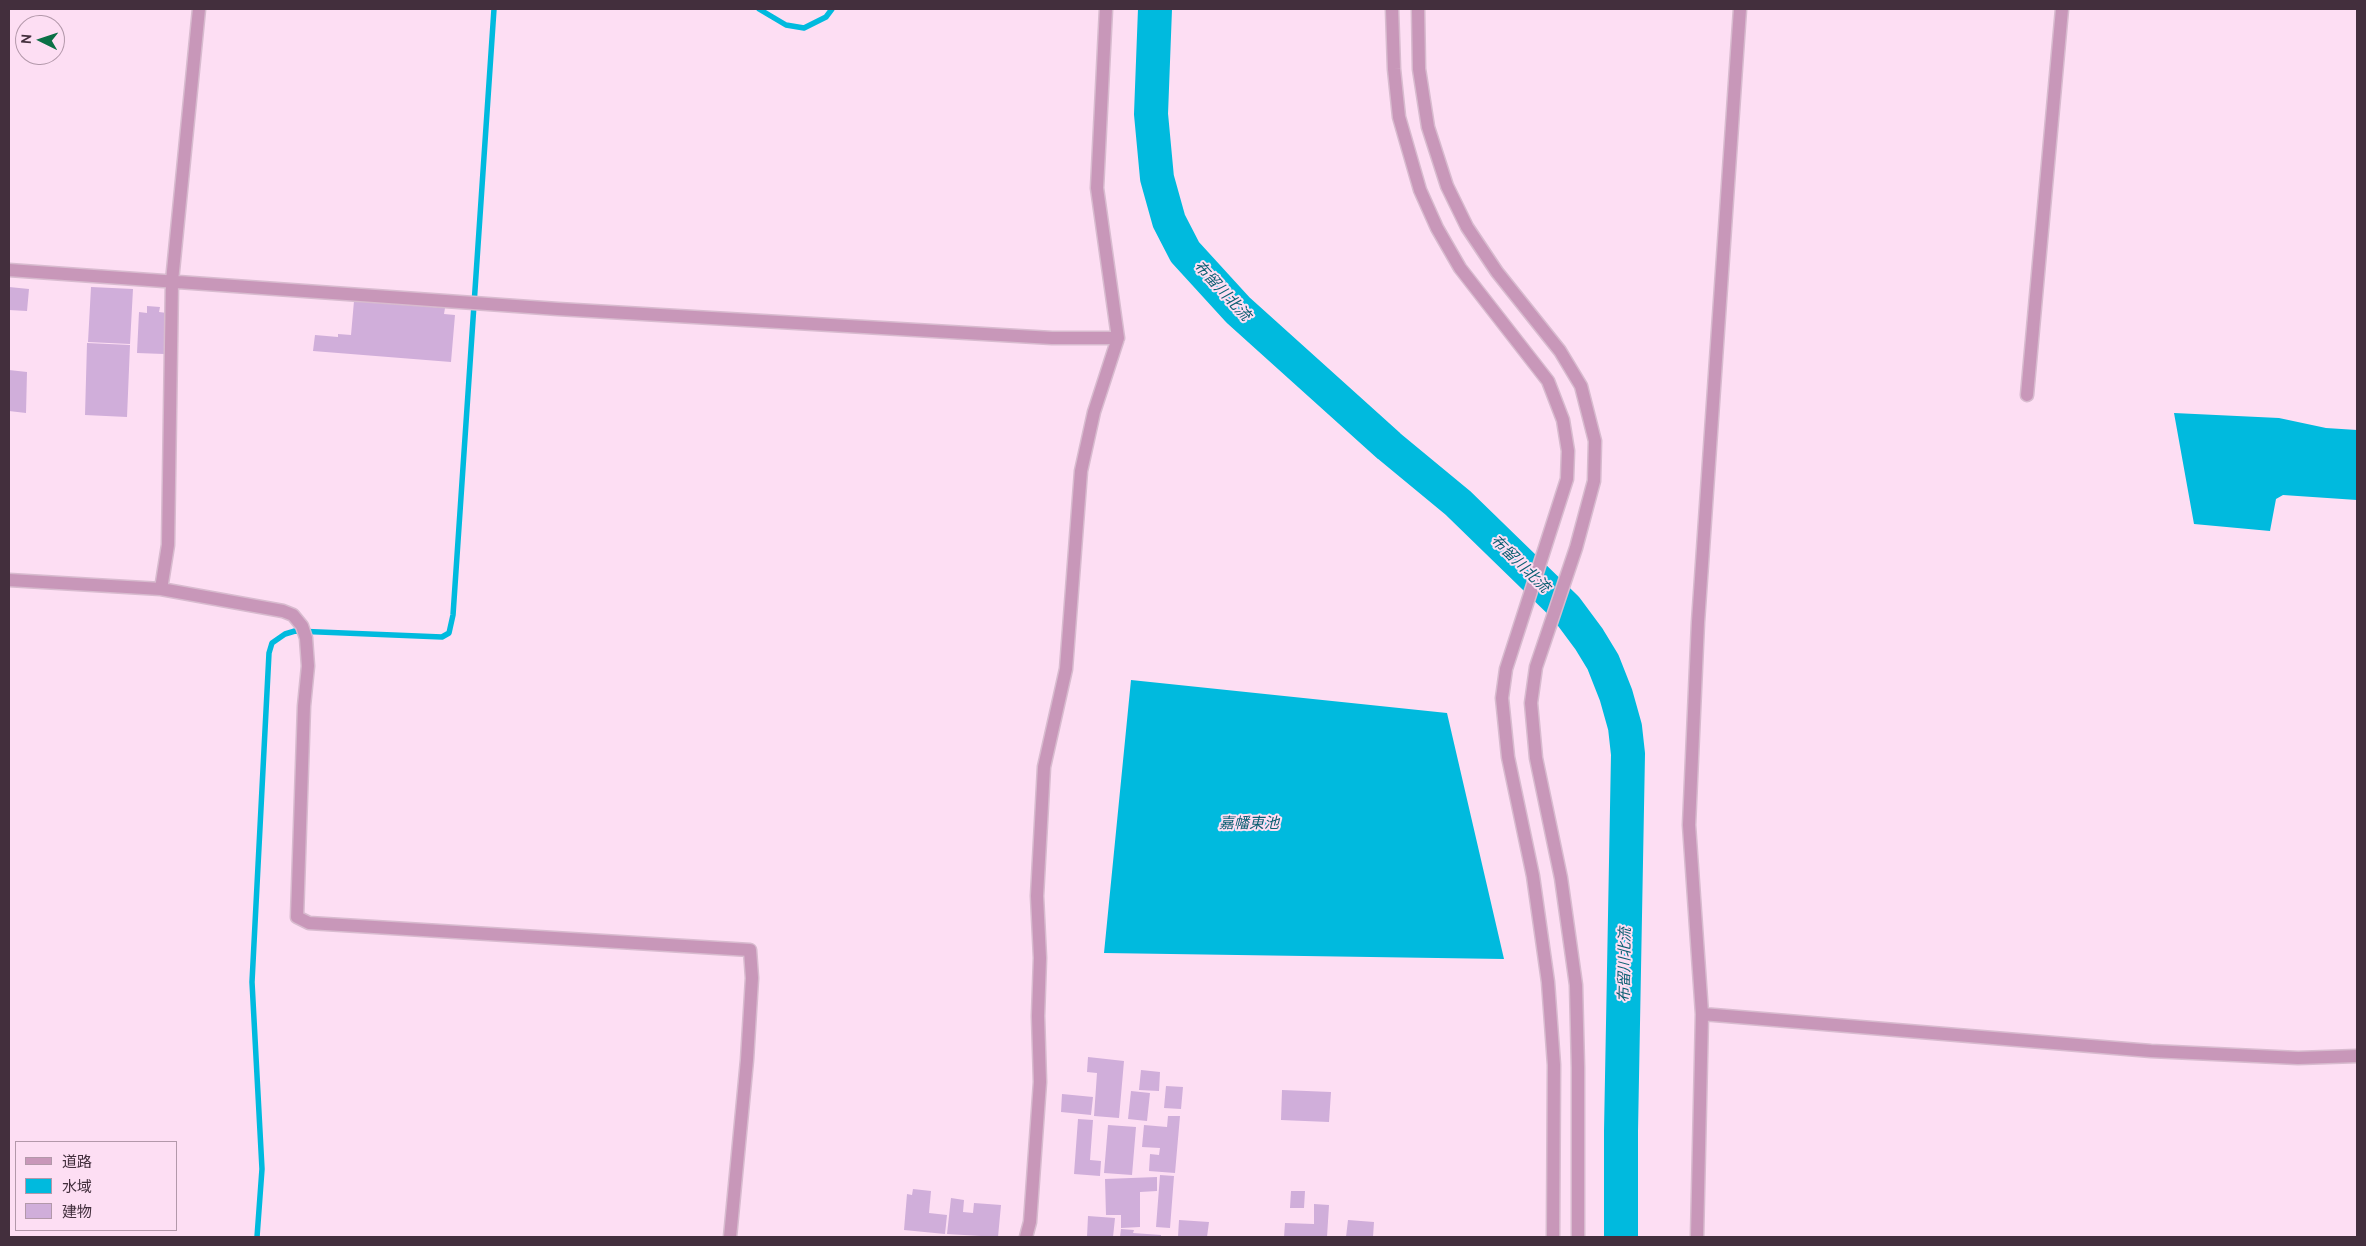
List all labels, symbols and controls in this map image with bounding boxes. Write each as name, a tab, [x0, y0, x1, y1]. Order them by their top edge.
north arrow	[15, 15, 65, 65]
text: N	[17, 33, 35, 45]
water label: 布留川北流	[1190, 257, 1254, 325]
water label: 布留川北流	[1487, 531, 1553, 597]
water label: 嘉幡東池	[1219, 815, 1279, 833]
water label: 布留川北流	[1615, 927, 1635, 1003]
legend	[15, 1141, 178, 1231]
text: 道路	[62, 1153, 92, 1171]
text: 水域	[62, 1178, 92, 1196]
text: 建物	[62, 1203, 92, 1221]

